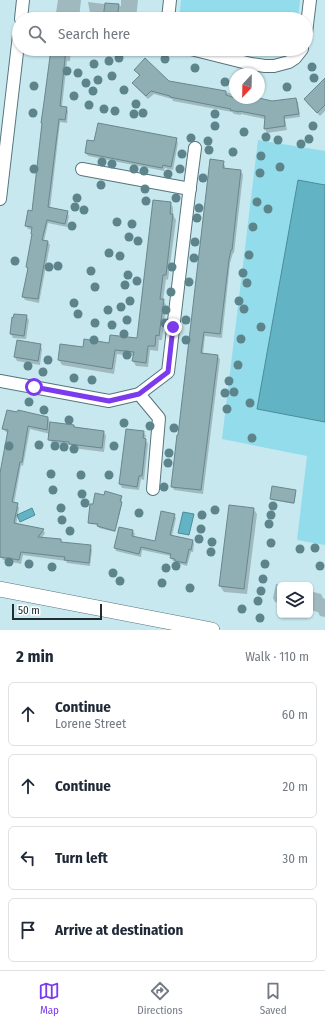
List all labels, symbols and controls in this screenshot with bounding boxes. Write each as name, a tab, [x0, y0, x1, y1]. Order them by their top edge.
search box	[12, 12, 313, 56]
icon: search	[26, 23, 48, 45]
text: Search here	[58, 25, 130, 43]
north arrow	[229, 68, 265, 104]
route end	[164, 318, 182, 336]
route start	[25, 378, 43, 396]
map controls	[277, 582, 313, 618]
button: layers	[277, 582, 313, 618]
scale bar	[12, 602, 102, 621]
text: 50 m	[18, 604, 40, 617]
text: 2 min	[16, 646, 54, 667]
text: Walk · 110 m	[245, 649, 309, 664]
text: Continue	[55, 698, 111, 716]
icon: ahead	[17, 703, 39, 725]
text: 60 m	[282, 707, 308, 722]
text: Lorene Street	[55, 716, 126, 731]
icon: ahead	[17, 775, 39, 797]
text: Continue	[55, 777, 111, 795]
text: 20 m	[282, 779, 308, 794]
icon: left	[17, 847, 39, 869]
text: Turn left	[55, 849, 108, 867]
text: 30 m	[282, 851, 308, 866]
icon: arrive	[17, 919, 39, 941]
text: Arrive at destination	[55, 921, 183, 939]
tab: Map	[38, 980, 60, 1017]
tab: Directions	[137, 980, 183, 1017]
tab: Saved	[260, 980, 287, 1017]

